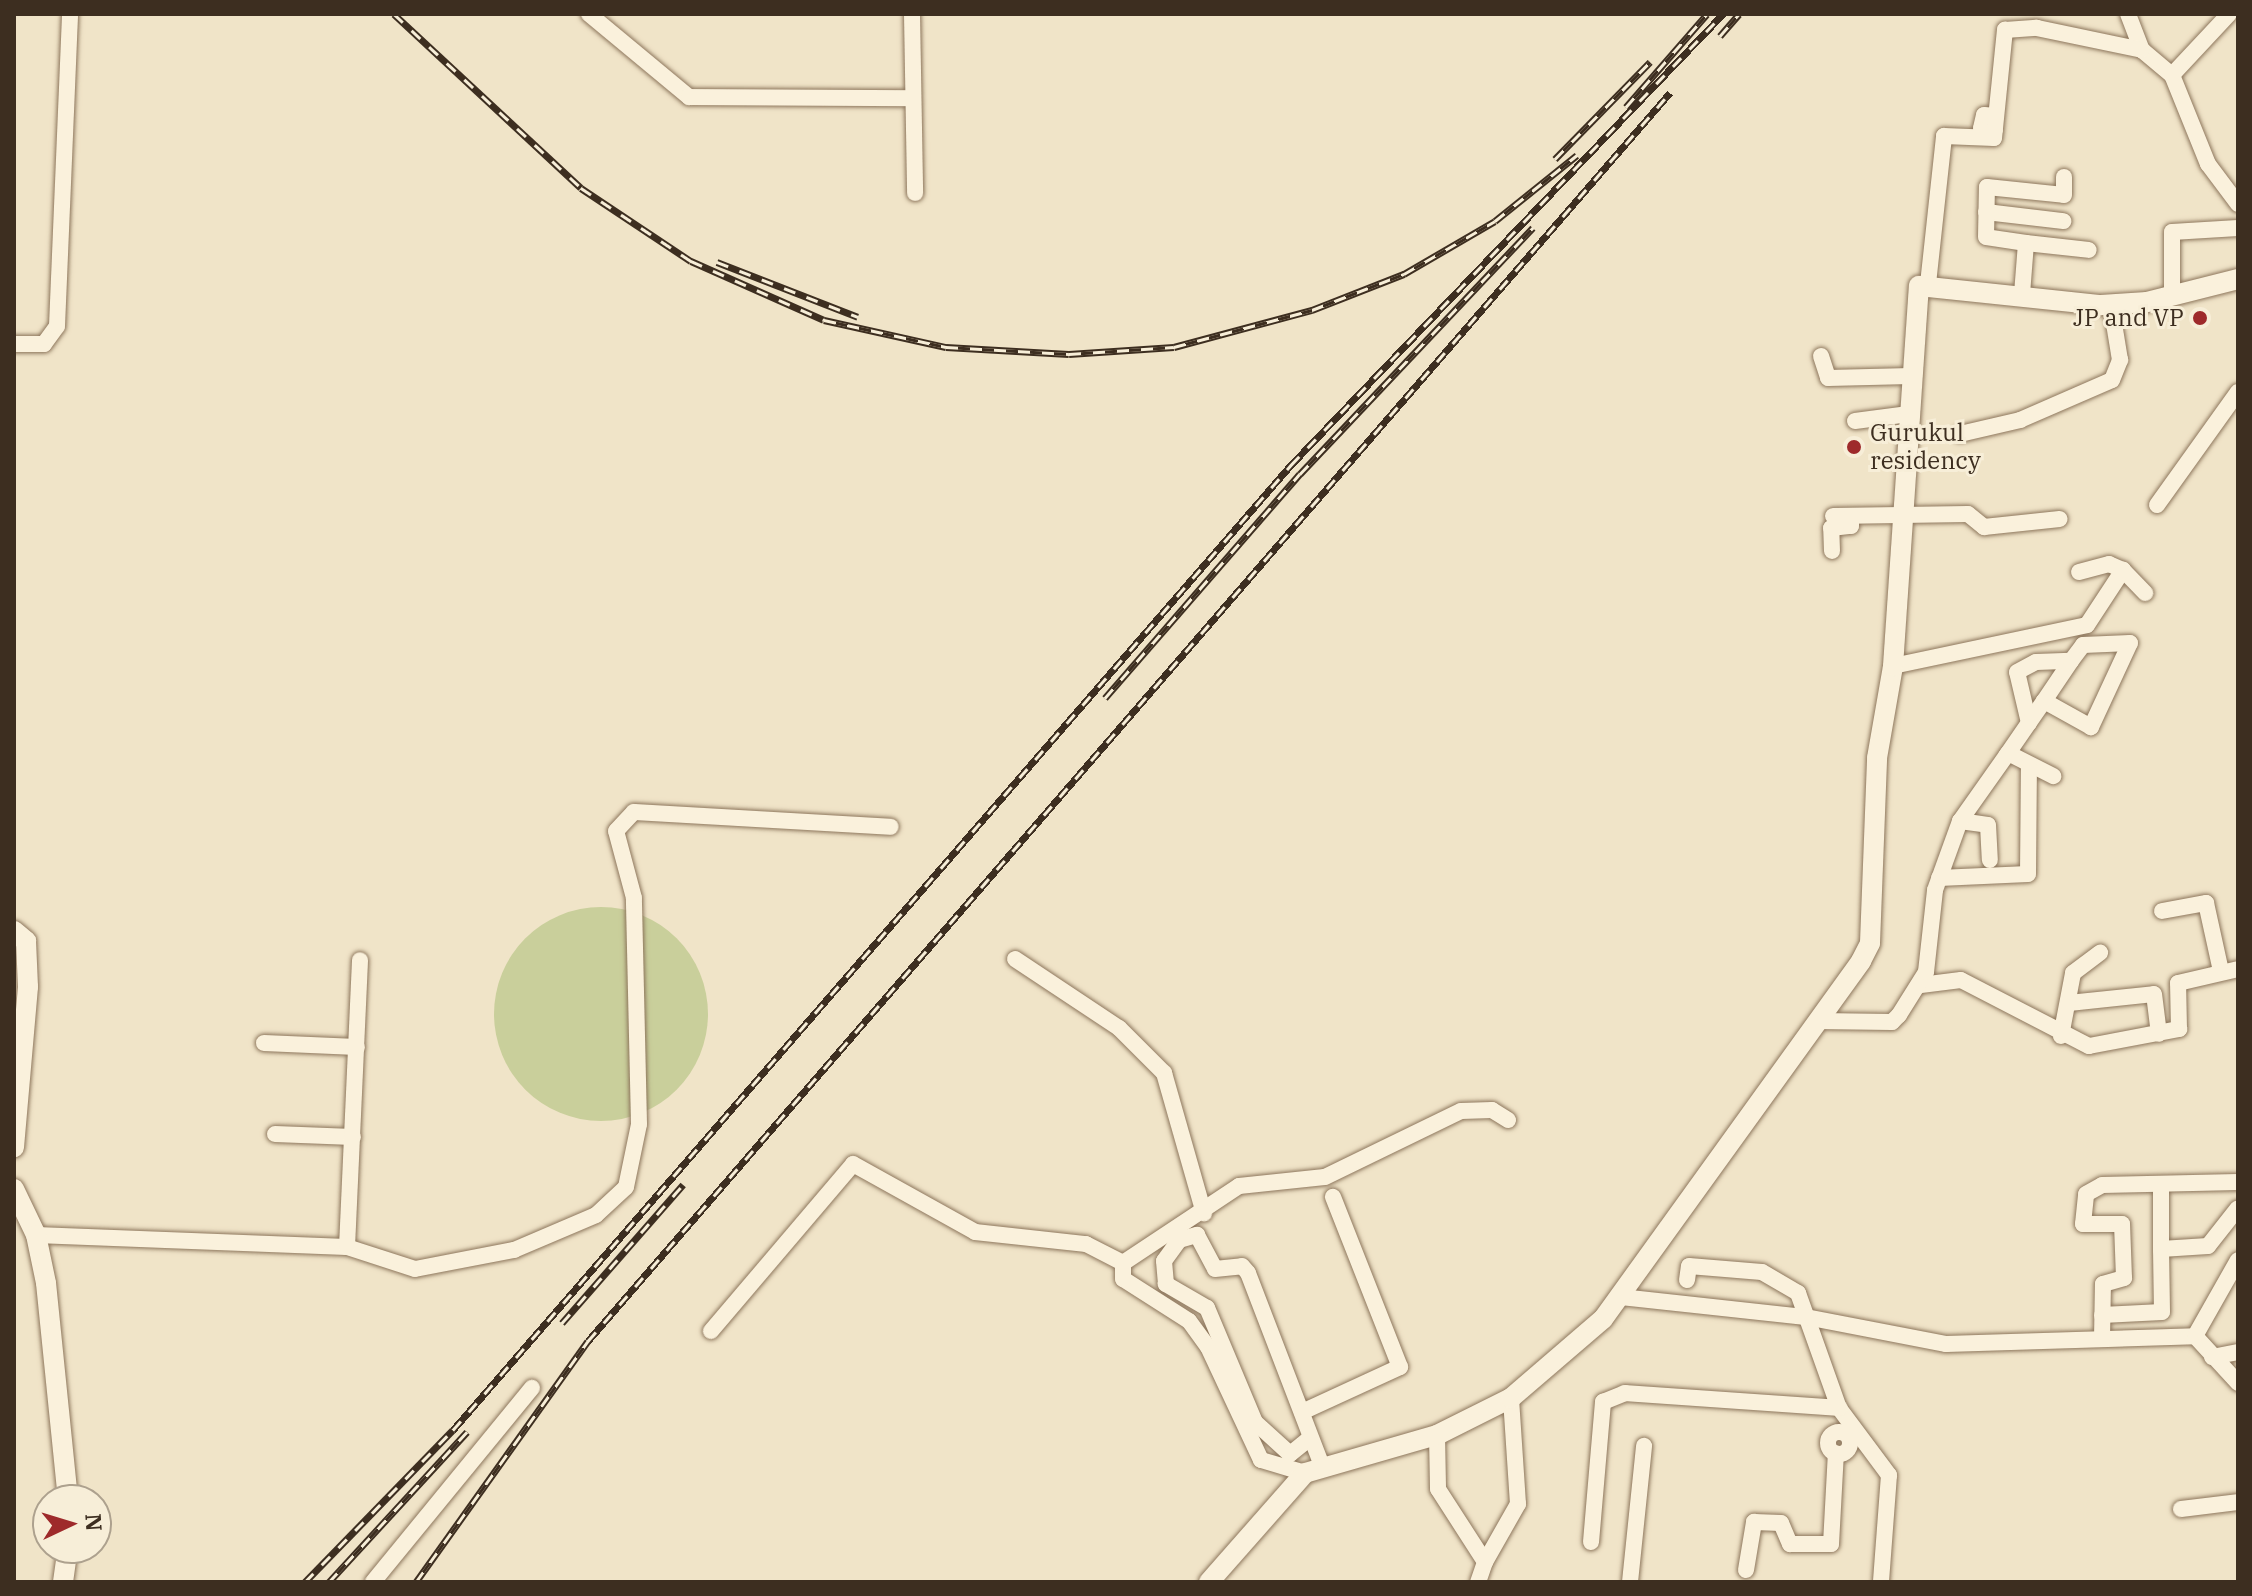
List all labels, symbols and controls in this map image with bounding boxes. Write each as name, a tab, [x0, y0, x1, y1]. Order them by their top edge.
place label: JP and VP	[2073, 304, 2184, 332]
marker: JP and VP	[2191, 309, 2209, 327]
place label: Gurukul residency	[1870, 419, 1981, 475]
marker: Gurukul residency	[1845, 438, 1863, 456]
north arrow	[32, 1484, 112, 1564]
text: N	[79, 1513, 110, 1532]

